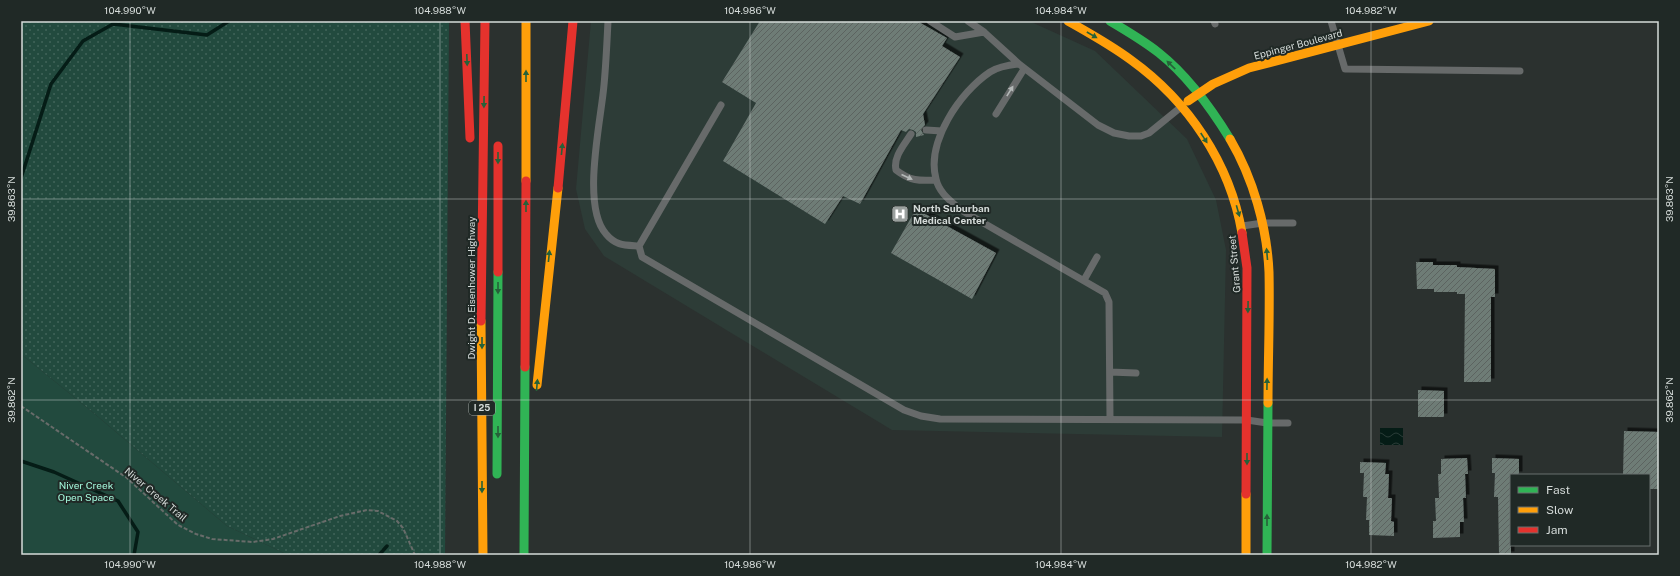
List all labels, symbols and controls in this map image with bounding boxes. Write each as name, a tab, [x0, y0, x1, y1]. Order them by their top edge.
text: 104.990°W	[104, 4, 156, 16]
text: 104.988°W	[414, 4, 466, 16]
text: 104.986°W	[724, 4, 776, 16]
text: 104.984°W	[1035, 4, 1087, 16]
text: 104.982°W	[1345, 4, 1397, 16]
street label: Eppinger Boulevard	[1252, 26, 1344, 62]
one-way arrow	[1086, 32, 1098, 39]
one-way arrow	[463, 54, 470, 66]
one-way arrow	[1166, 60, 1176, 70]
one-way arrow	[523, 69, 529, 82]
one-way arrow	[1006, 85, 1013, 97]
one-way arrow	[481, 96, 487, 109]
one-way arrow	[1201, 132, 1208, 144]
one-way arrow	[559, 143, 565, 156]
one-way arrow	[495, 152, 501, 165]
one-way arrow	[902, 174, 914, 180]
text: 39.863°N	[5, 176, 17, 222]
text: 39.863°N	[1663, 176, 1675, 222]
one-way arrow	[523, 199, 529, 212]
place label: North Suburban Medical Center	[913, 202, 990, 226]
hospital icon: North Suburban Medical Center	[890, 204, 910, 224]
one-way arrow	[1235, 205, 1241, 218]
street label: Dwight D. Eisenhower Highway	[465, 216, 477, 360]
street label: Grant Street	[1226, 235, 1242, 293]
one-way arrow	[1264, 248, 1271, 260]
one-way arrow	[546, 250, 553, 262]
one-way arrow	[495, 282, 501, 295]
one-way arrow	[1245, 301, 1251, 314]
one-way arrow	[479, 337, 485, 350]
text: 39.862°N	[5, 377, 17, 423]
one-way arrow	[1264, 377, 1270, 390]
text: 39.862°N	[1663, 377, 1675, 423]
one-way arrow	[533, 379, 540, 391]
road number: I 25	[469, 401, 495, 415]
one-way arrow	[495, 426, 501, 439]
one-way arrow	[1244, 453, 1250, 466]
street label: Niver Creek Trail	[122, 464, 190, 524]
legend	[1510, 474, 1650, 546]
park label: Niver Creek Open Space	[58, 479, 114, 503]
one-way arrow	[479, 481, 486, 493]
text: Fast	[1546, 483, 1571, 497]
text: Slow	[1546, 503, 1574, 517]
one-way arrow	[1264, 513, 1270, 526]
text: Jam	[1546, 523, 1568, 537]
text: 104.990°W	[104, 558, 156, 570]
text: 104.988°W	[414, 558, 466, 570]
text: 104.986°W	[724, 558, 776, 570]
text: 104.984°W	[1035, 558, 1087, 570]
text: 104.982°W	[1345, 558, 1397, 570]

